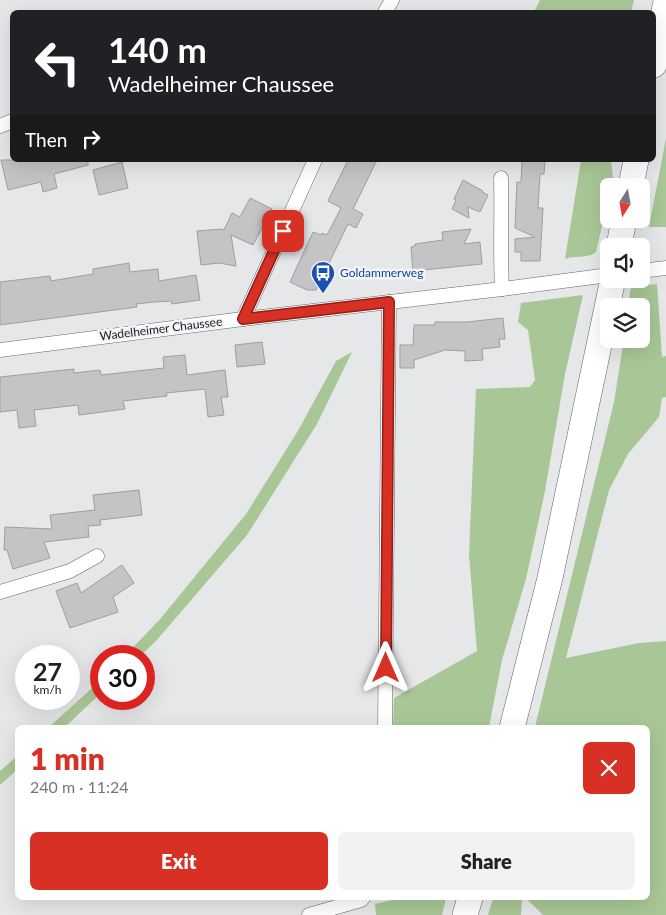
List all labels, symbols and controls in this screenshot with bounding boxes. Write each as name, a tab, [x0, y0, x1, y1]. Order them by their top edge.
text: 140 m	[108, 28, 207, 70]
icon: left	[25, 30, 90, 95]
text: Wadelheimer Chaussee	[108, 70, 334, 97]
icon: right	[77, 125, 105, 153]
text: Then	[25, 128, 67, 151]
north arrow	[600, 178, 650, 228]
map controls	[600, 178, 650, 348]
pin	[262, 210, 304, 252]
icon: arrive	[269, 217, 297, 245]
button: sound	[600, 238, 650, 288]
bus stop icon: Goldammerweg	[310, 260, 336, 294]
place label: Goldammerweg	[340, 265, 423, 280]
button: layers	[600, 298, 650, 348]
street label: Wadelheimer Chaussee	[99, 314, 223, 343]
position arrow	[359, 641, 411, 693]
speed limit sign: 30	[90, 645, 155, 710]
text: 27	[33, 656, 62, 686]
text: km/h	[33, 682, 62, 697]
text: 1 min	[30, 740, 105, 776]
button: close	[583, 742, 635, 794]
text: 240 m · 11:24	[30, 777, 129, 796]
button: Exit	[30, 832, 328, 890]
button: Share	[338, 832, 635, 890]

